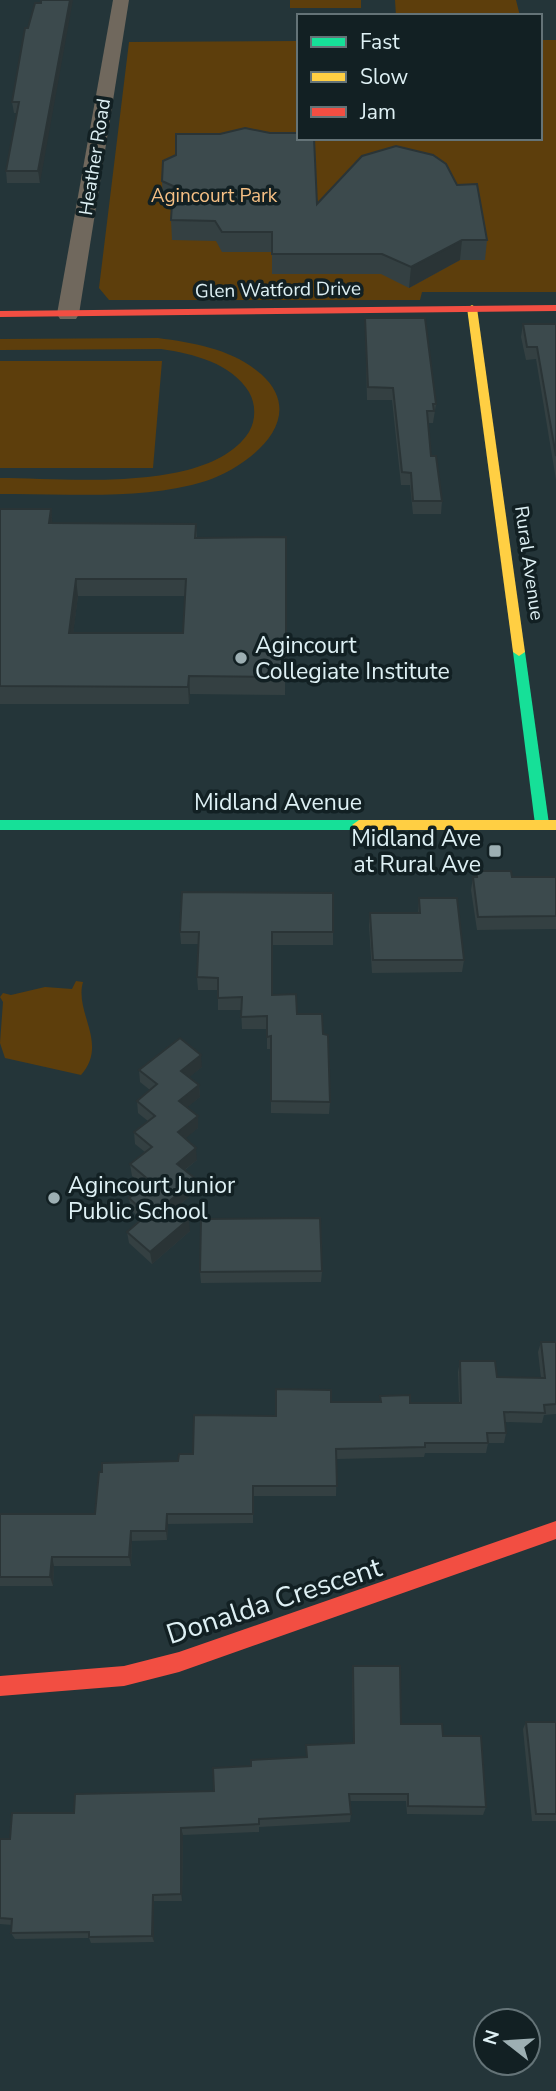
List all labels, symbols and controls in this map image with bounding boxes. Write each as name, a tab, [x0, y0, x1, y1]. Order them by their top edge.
legend	[297, 14, 542, 140]
text: Fast	[360, 28, 400, 56]
text: Slow	[360, 63, 409, 91]
street label: Heather Road	[73, 97, 117, 217]
text: Jam	[359, 98, 396, 126]
park label: Agincourt Park	[151, 183, 278, 209]
street label: Glen Watford Drive	[195, 276, 361, 304]
street label: Rural Avenue	[508, 504, 550, 622]
place label: Agincourt Collegiate Institute	[255, 630, 450, 687]
marker: Agincourt Collegiate Institute	[233, 650, 249, 666]
street label: Midland Avenue	[194, 787, 362, 818]
place label: Midland Ave at Rural Ave	[351, 823, 481, 880]
marker: Midland Ave at Rural Ave	[487, 843, 503, 859]
place label: Agincourt Junior Public School	[68, 1170, 236, 1227]
marker: Agincourt Junior Public School	[46, 1190, 62, 1206]
street label: Donalda Crescent	[162, 1548, 387, 1654]
north arrow	[472, 2007, 542, 2077]
text: N	[477, 2027, 506, 2048]

